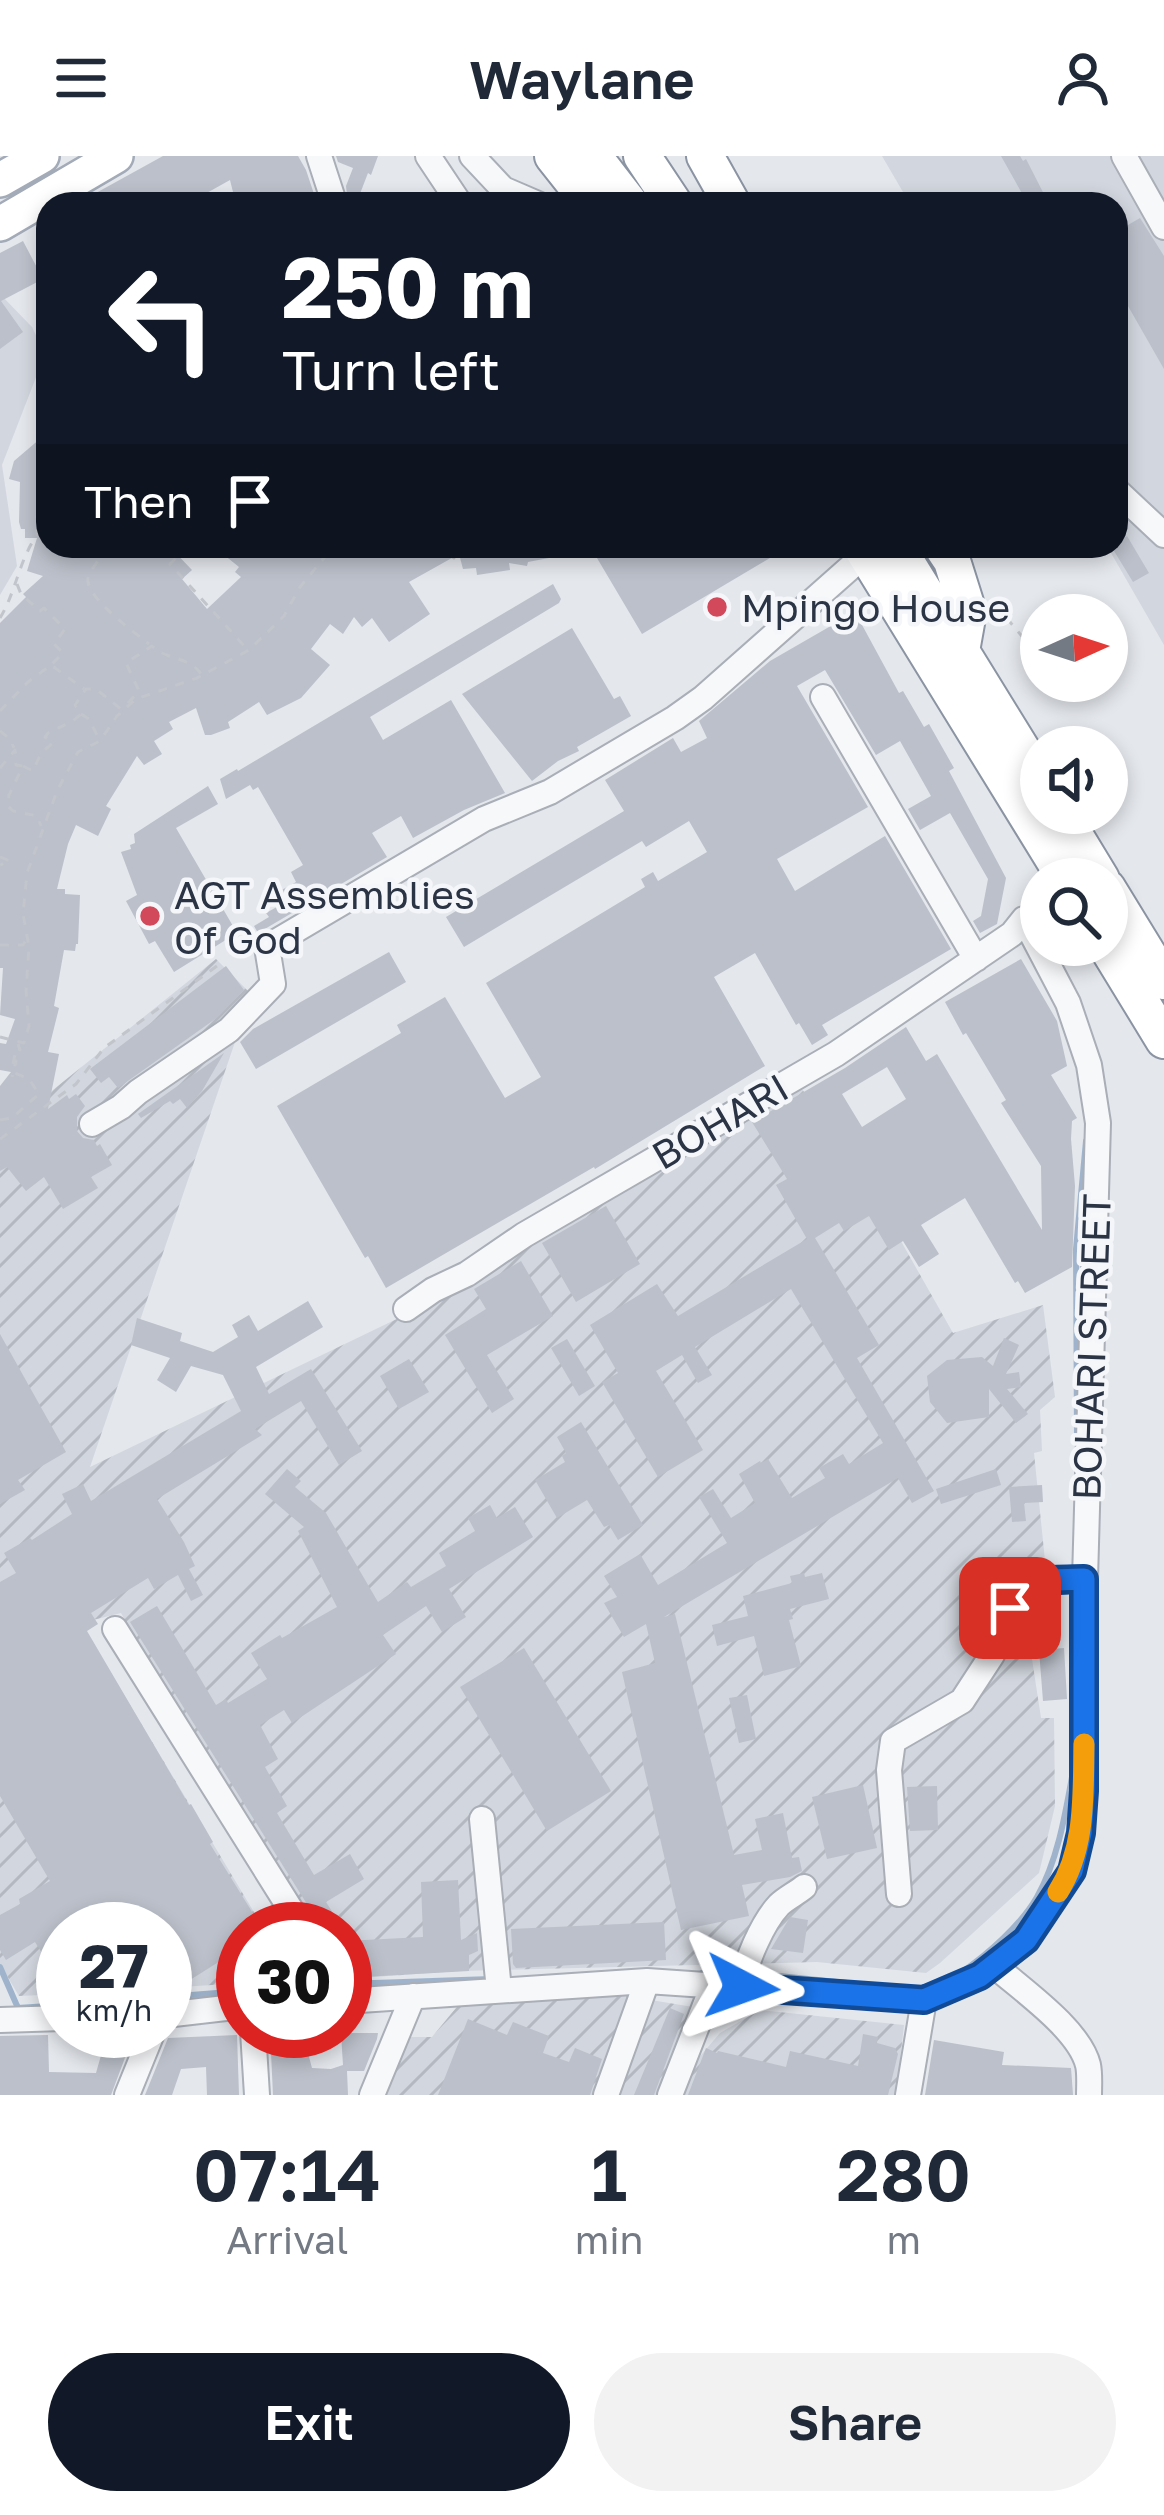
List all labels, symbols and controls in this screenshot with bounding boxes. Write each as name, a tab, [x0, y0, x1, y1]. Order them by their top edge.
icon: menu	[48, 45, 114, 111]
icon: person	[1050, 45, 1116, 111]
text: Waylane	[469, 46, 695, 111]
text: 250 m	[282, 236, 534, 336]
icon: left	[84, 240, 240, 396]
text: Turn left	[282, 337, 500, 402]
icon: arrive	[217, 468, 283, 534]
text: Then	[84, 474, 193, 528]
place label: Mpingo House	[741, 584, 1010, 631]
marker: Mpingo House	[704, 594, 730, 620]
north arrow	[1020, 594, 1128, 702]
map controls	[1020, 594, 1128, 966]
button: sound	[1020, 726, 1128, 834]
button: search	[1020, 858, 1128, 966]
place label: AGT Assemblies Of God	[174, 871, 475, 963]
marker: AGT Assemblies Of God	[137, 903, 163, 929]
street label: BOHARI	[644, 1063, 796, 1179]
street label: BOHARI STREET	[1062, 1193, 1120, 1501]
pin	[959, 1557, 1061, 1659]
icon: arrive	[977, 1575, 1043, 1641]
speed limit sign: 30	[216, 1902, 372, 2058]
position arrow	[679, 1924, 805, 2050]
text: 27	[79, 1929, 149, 2001]
text: km/h	[76, 1992, 152, 2028]
text: 07:14	[193, 2130, 382, 2217]
text: 1	[591, 2130, 627, 2217]
text: 280	[837, 2130, 971, 2217]
text: Arrival	[226, 2216, 348, 2263]
text: min	[575, 2216, 644, 2263]
text: m	[887, 2216, 921, 2263]
button: Exit	[48, 2353, 570, 2491]
button: Share	[594, 2353, 1116, 2491]

